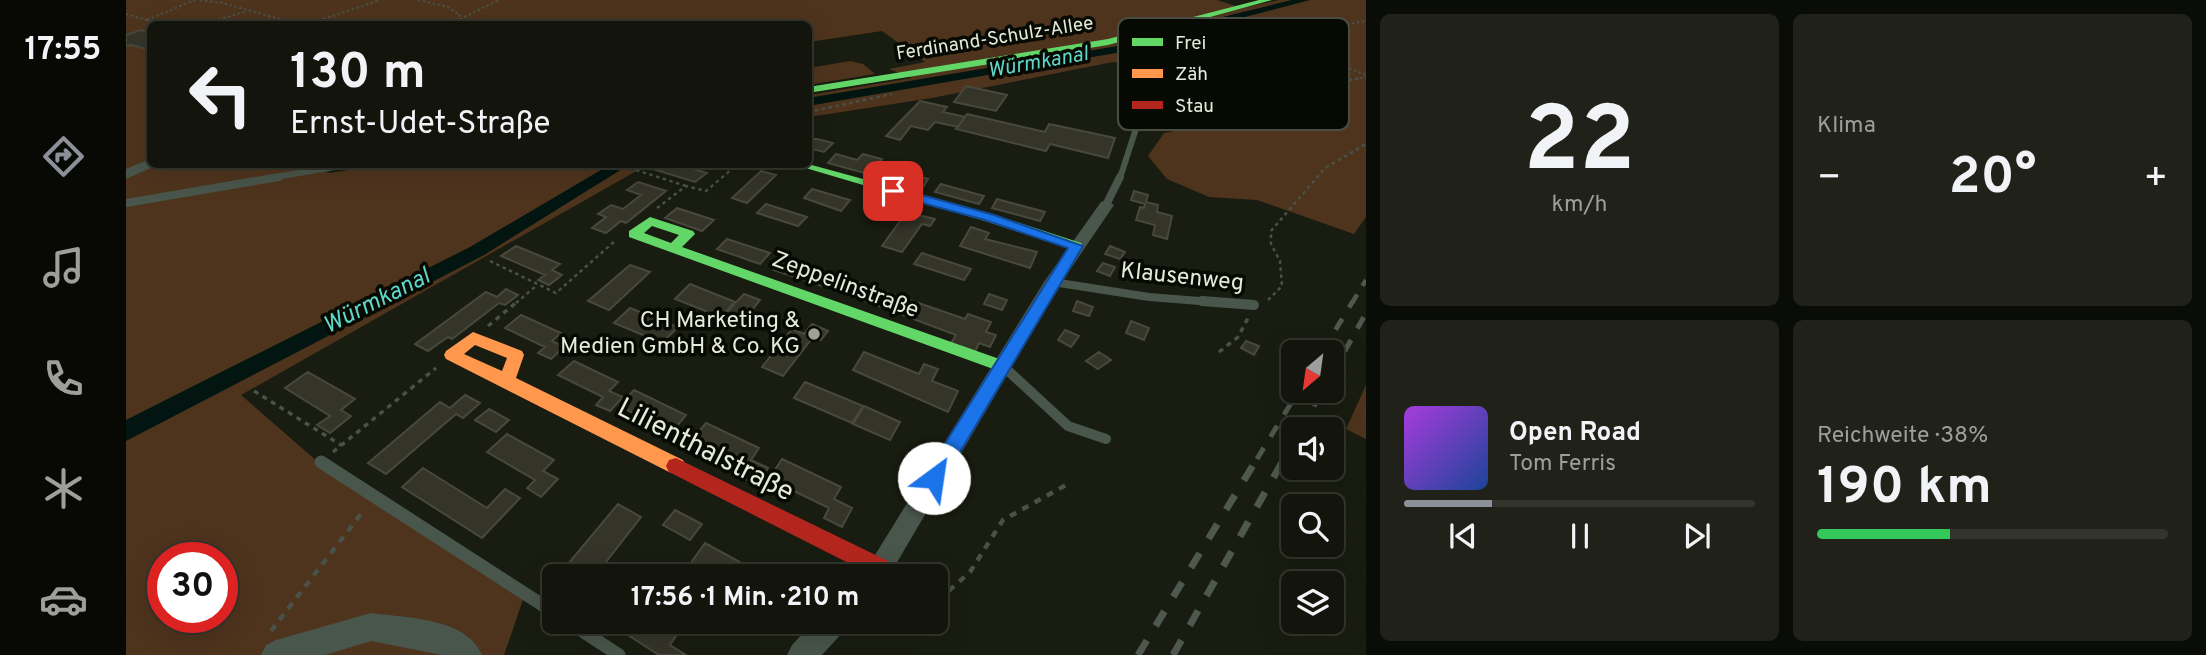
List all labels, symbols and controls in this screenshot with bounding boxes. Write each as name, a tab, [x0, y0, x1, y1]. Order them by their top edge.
street label: Ferdinand-Schulz-Allee	[895, 12, 1095, 66]
legend	[1118, 18, 1349, 130]
text: 17:55	[25, 31, 101, 71]
text: Frei	[1175, 32, 1206, 56]
water label: Würmkanal	[986, 41, 1092, 85]
text: 130 m	[290, 44, 426, 106]
icon: left	[175, 49, 266, 140]
text: Zäh	[1175, 63, 1208, 87]
text: 22	[1524, 88, 1635, 203]
text: Stau	[1175, 95, 1214, 119]
text: Ernst-Udet-Straße	[290, 105, 551, 145]
text: Klima	[1817, 112, 1876, 141]
icon: directions	[39, 132, 88, 181]
text: 20°	[1949, 146, 2036, 212]
text: −	[1817, 155, 1842, 204]
text: +	[2143, 155, 2168, 204]
pin	[863, 161, 923, 221]
icon: arrive	[874, 172, 912, 210]
text: km/h	[1552, 191, 1607, 220]
icon: music	[39, 243, 88, 292]
street label: Zeppelinstraße	[767, 246, 923, 326]
street label: Klausenweg	[1119, 257, 1245, 299]
water label: Würmkanal	[318, 261, 437, 342]
place label: CH Marketing & Medien GmbH & Co. KG	[560, 307, 800, 362]
marker: CH Marketing & Medien GmbH & Co. KG	[806, 326, 822, 342]
north arrow	[1281, 340, 1344, 402]
map controls	[1281, 340, 1344, 634]
icon: phone	[39, 354, 88, 403]
street label: Lilienthalstraße	[610, 391, 800, 511]
button: sound	[1281, 417, 1344, 480]
text: Open Road	[1509, 417, 1641, 450]
text: Reichweite · 38%	[1817, 422, 1988, 451]
position arrow	[897, 441, 971, 515]
text: Tom Ferris	[1509, 450, 1616, 479]
text: 190 km	[1817, 456, 1992, 522]
icon: climate	[39, 464, 88, 513]
button: search	[1281, 494, 1344, 557]
icon: previous	[1444, 517, 1482, 555]
icon: pause	[1561, 517, 1599, 555]
icon: next	[1678, 517, 1716, 555]
speed limit sign: 30	[147, 542, 238, 633]
button: layers	[1281, 571, 1344, 634]
icon: car	[39, 575, 88, 624]
text: 17:56 · 1 Min. · 210 m	[631, 582, 859, 615]

